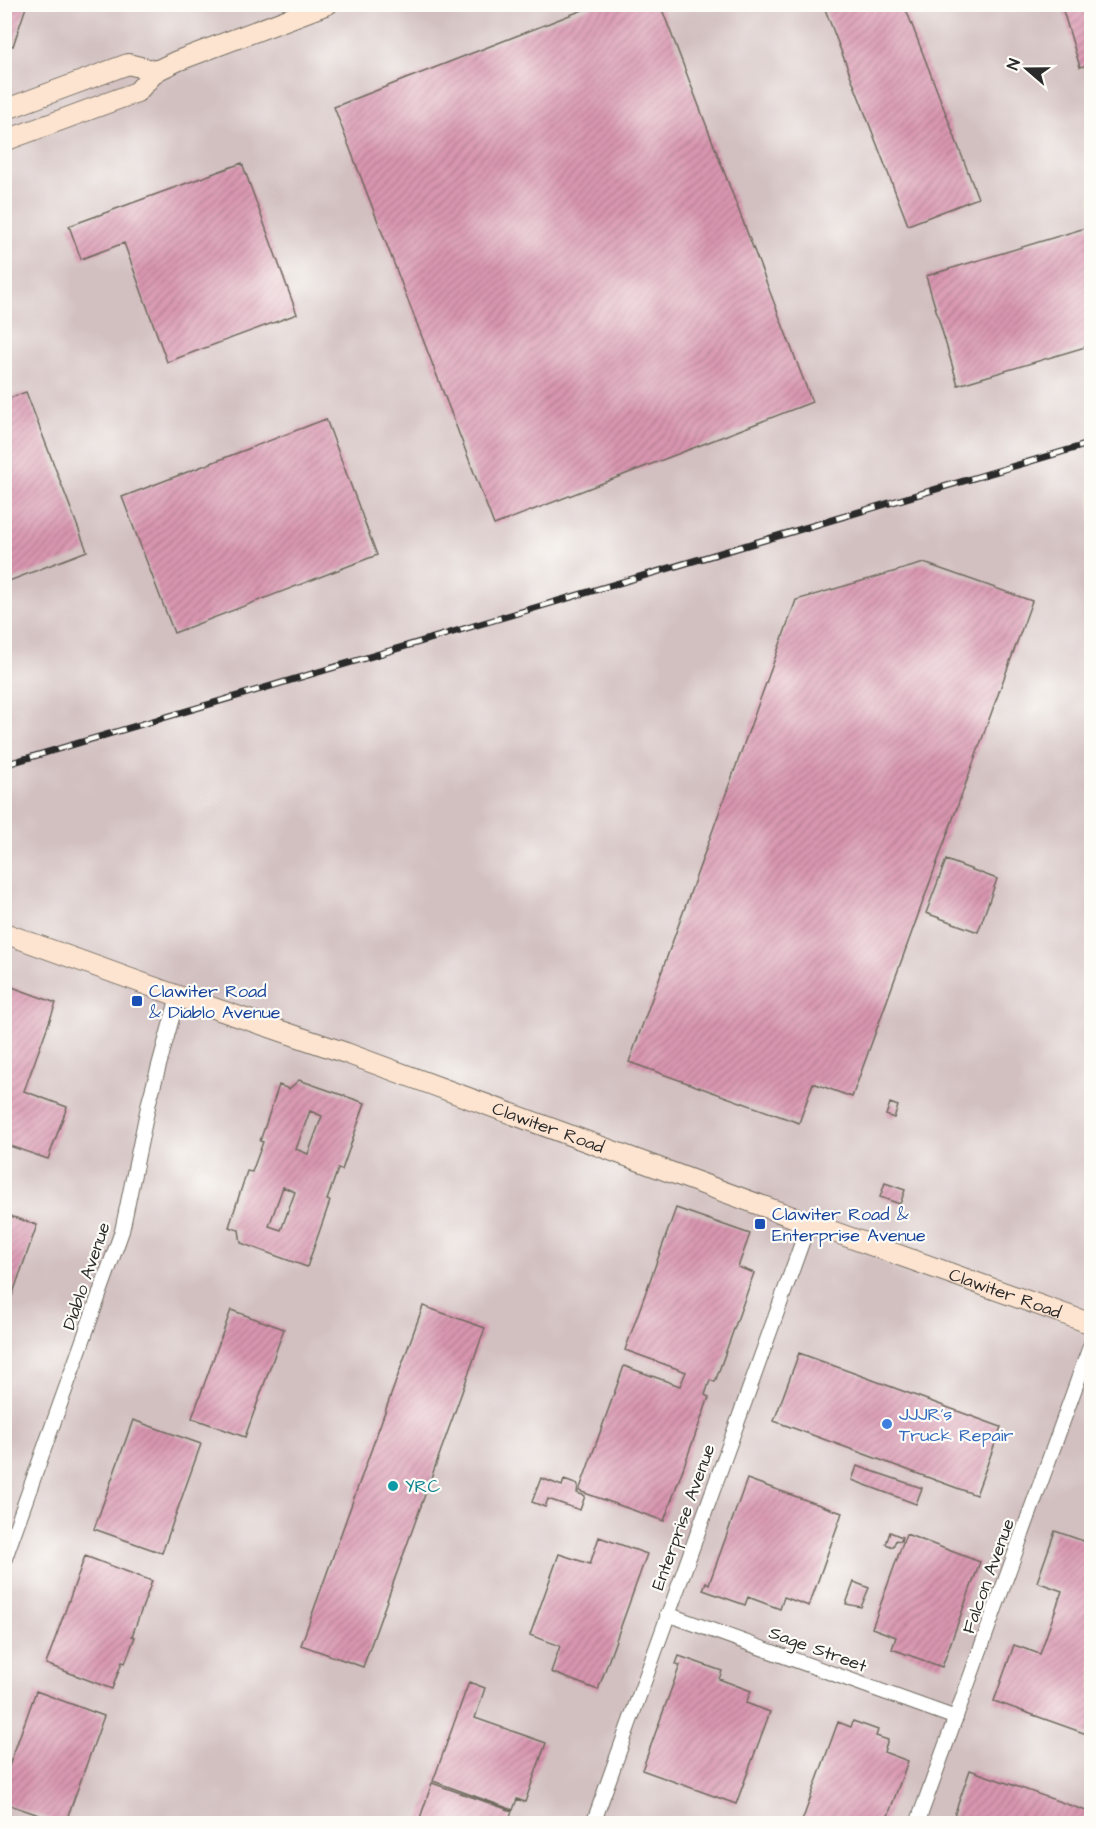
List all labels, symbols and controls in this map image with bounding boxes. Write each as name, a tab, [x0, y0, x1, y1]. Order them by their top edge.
north arrow	[997, 39, 1057, 99]
text: N	[1002, 56, 1026, 73]
place label: Clawiter Road & Diablo Avenue	[149, 979, 281, 1025]
marker: Clawiter Road & Diablo Avenue	[130, 994, 144, 1008]
street label: Clawiter Road	[489, 1096, 608, 1160]
place label: Clawiter Road & Enterprise Avenue	[772, 1202, 926, 1248]
marker: Clawiter Road & Enterprise Avenue	[753, 1217, 767, 1231]
street label: Diablo Avenue	[56, 1219, 117, 1333]
street label: Clawiter Road	[945, 1262, 1065, 1325]
place label: JJJR's Truck Repair	[899, 1402, 1013, 1448]
marker: JJJR's Truck Repair	[880, 1417, 894, 1431]
street label: Enterprise Avenue	[645, 1440, 722, 1594]
place label: YRC	[405, 1474, 440, 1499]
marker: YRC	[386, 1479, 400, 1493]
street label: Falcon Avenue	[956, 1515, 1021, 1637]
street label: Sage Street	[765, 1620, 871, 1680]

